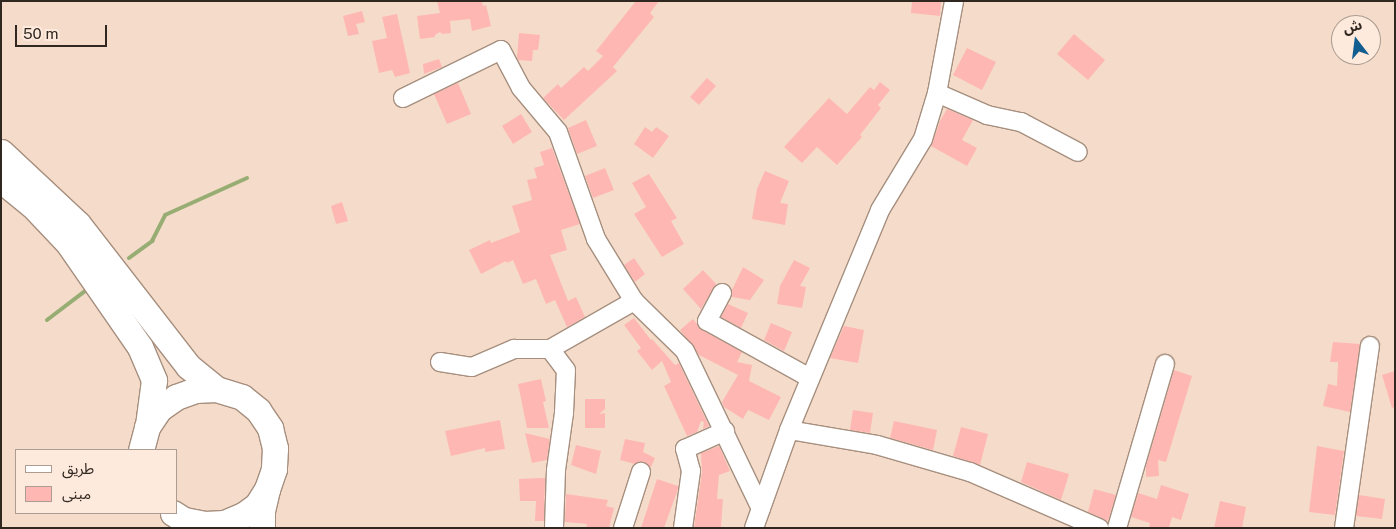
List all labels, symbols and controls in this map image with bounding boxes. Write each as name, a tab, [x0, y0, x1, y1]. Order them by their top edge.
scale bar	[18, 15, 110, 47]
north arrow	[1331, 15, 1381, 65]
text: ش	[1341, 16, 1364, 37]
text: 50 m	[23, 25, 58, 42]
legend	[15, 449, 178, 514]
text: طريق	[62, 460, 94, 477]
text: مبنى	[62, 485, 91, 502]

